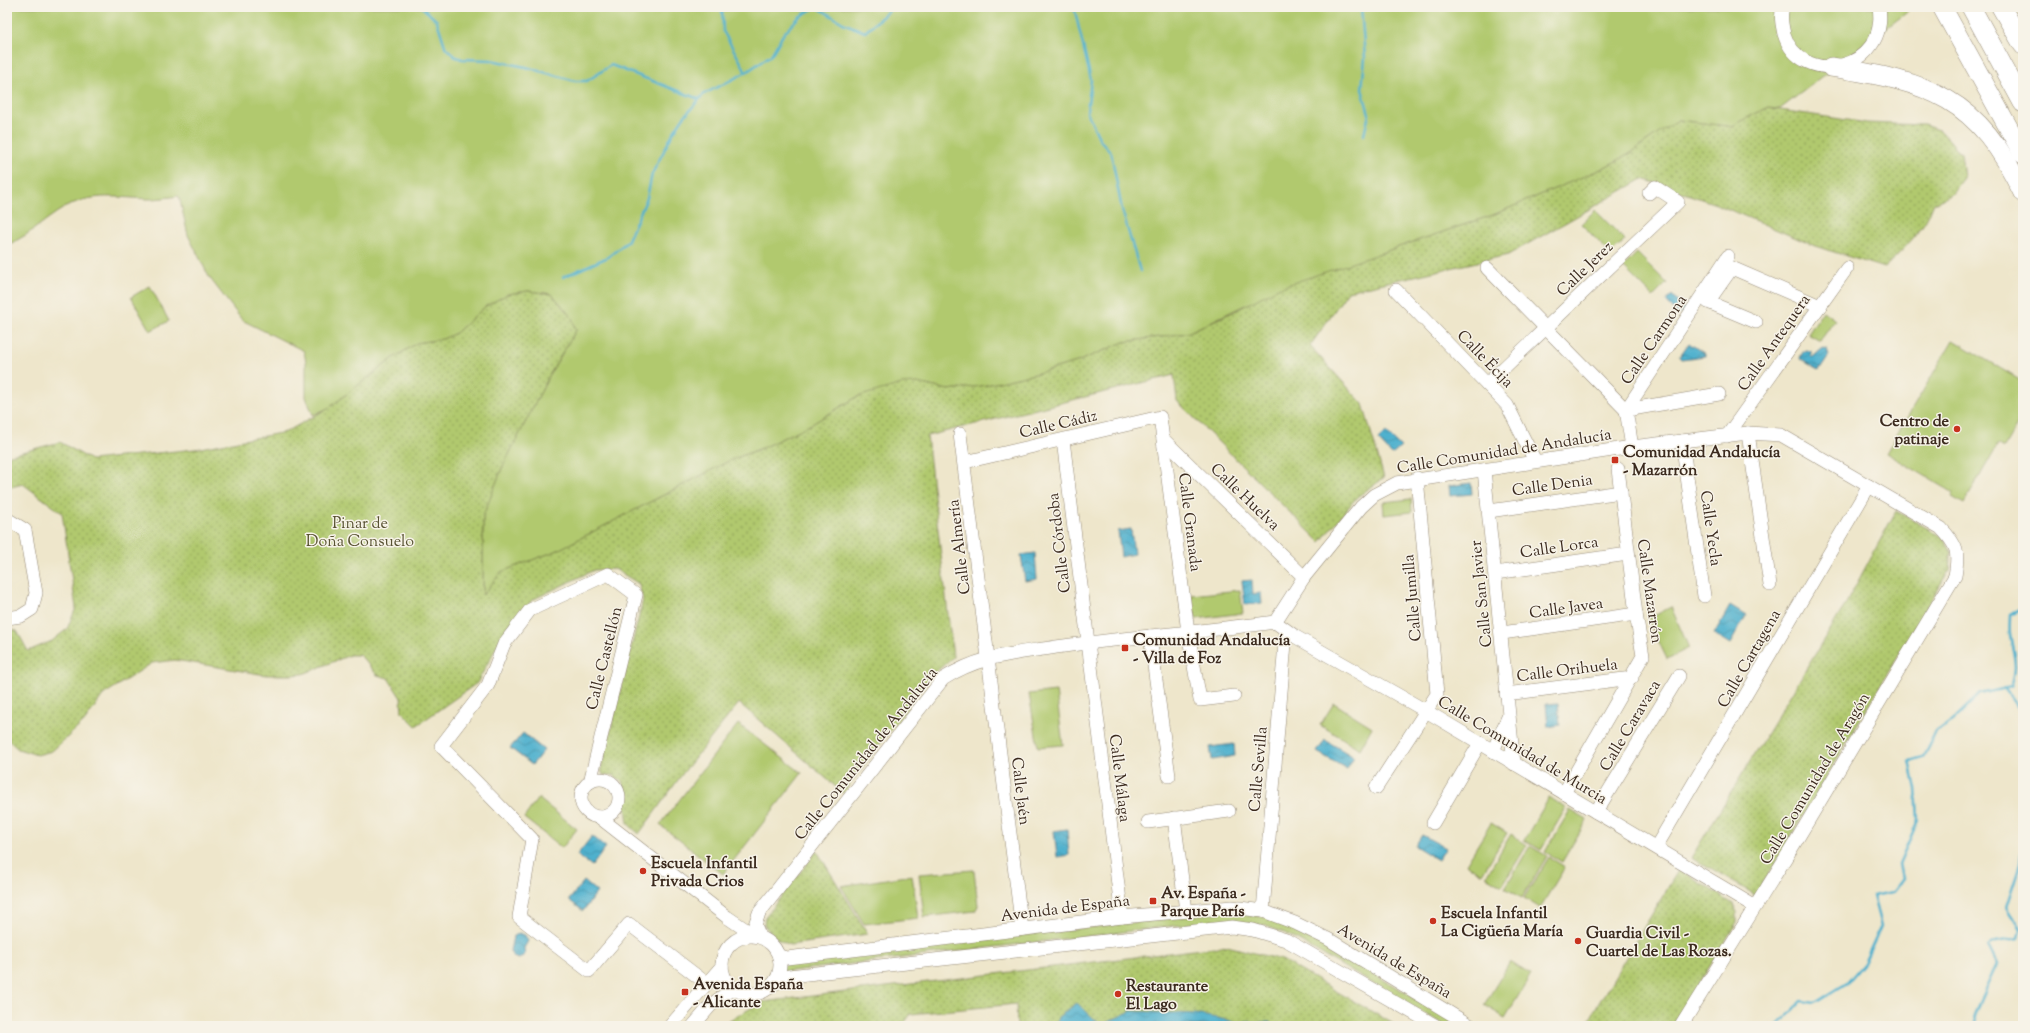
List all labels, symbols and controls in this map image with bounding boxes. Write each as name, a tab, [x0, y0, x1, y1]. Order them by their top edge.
street label: Calle Jerez	[1552, 237, 1619, 303]
street label: Calle Carmona	[1616, 290, 1694, 390]
street label: Calle Antequera	[1733, 290, 1817, 397]
street label: Calle Écija	[1451, 326, 1518, 394]
street label: Calle Cádiz	[1017, 405, 1100, 446]
place label: Centro de patinaje	[1880, 411, 1950, 452]
street label: Calle Comunidad de Andalucía	[1395, 424, 1614, 481]
marker: Centro de patinaje	[1952, 424, 1962, 434]
place label: Comunidad Andalucía - Mazarrón	[1623, 442, 1781, 483]
marker: Comunidad Andalucía - Mazarrón	[1610, 455, 1620, 465]
street label: Calle Huelva	[1204, 459, 1285, 537]
street label: Calle Denia	[1511, 469, 1595, 504]
street label: Calle Granada	[1171, 472, 1206, 574]
street label: Calle Yecla	[1693, 489, 1726, 568]
street label: Calle Córdoba	[1043, 491, 1078, 594]
street label: Calle Almería	[943, 497, 978, 596]
park label: Pinar de Doña Consuelo	[306, 513, 414, 554]
street label: Calle Lorca	[1519, 532, 1601, 565]
street label: Calle Mazarrón	[1630, 538, 1667, 646]
street label: Calle San Javier	[1465, 539, 1500, 648]
street label: Calle Jumilla	[1398, 553, 1429, 642]
street label: Calle Javea	[1528, 593, 1605, 626]
street label: Calle Castellón	[581, 604, 630, 713]
street label: Calle Cartagena	[1713, 605, 1788, 713]
place label: Comunidad Andalucía - Villa de Foz	[1133, 630, 1291, 671]
marker: Comunidad Andalucía - Villa de Foz	[1120, 643, 1130, 653]
street label: Calle Orihuela	[1516, 654, 1620, 689]
street label: Calle Comunidad de Andalucía	[790, 663, 945, 846]
street label: Calle Caravaca	[1595, 676, 1668, 776]
street label: Calle Comunidad de Aragón	[1755, 688, 1877, 870]
street label: Calle Comunidad de Murcia	[1433, 691, 1611, 811]
street label: Calle Sevilla	[1244, 725, 1275, 813]
street label: Calle Málaga	[1102, 733, 1135, 824]
street label: Calle Jaén	[1004, 756, 1035, 827]
place label: Escuela Infantil Privada Crios	[651, 853, 758, 894]
marker: Escuela Infantil Privada Crios	[638, 866, 648, 876]
place label: Av. España - Parque París	[1161, 883, 1247, 924]
street label: Avenida de España	[999, 890, 1132, 929]
marker: Av. España - Parque París	[1148, 896, 1158, 906]
place label: Escuela Infantil La Cigüeña María	[1441, 903, 1564, 944]
marker: Escuela Infantil La Cigüeña María	[1428, 916, 1438, 926]
street label: Avenida de España	[1332, 919, 1456, 1006]
place label: Guardia Civil - Cuartel de Las Rozas.	[1586, 923, 1732, 964]
marker: Guardia Civil - Cuartel de Las Rozas.	[1573, 936, 1583, 946]
place label: Avenida España - Alicante	[693, 974, 804, 1015]
place label: Restaurante El Lago	[1126, 976, 1209, 1017]
marker: Avenida España - Alicante	[680, 987, 690, 997]
marker: Restaurante El Lago	[1113, 989, 1123, 999]

